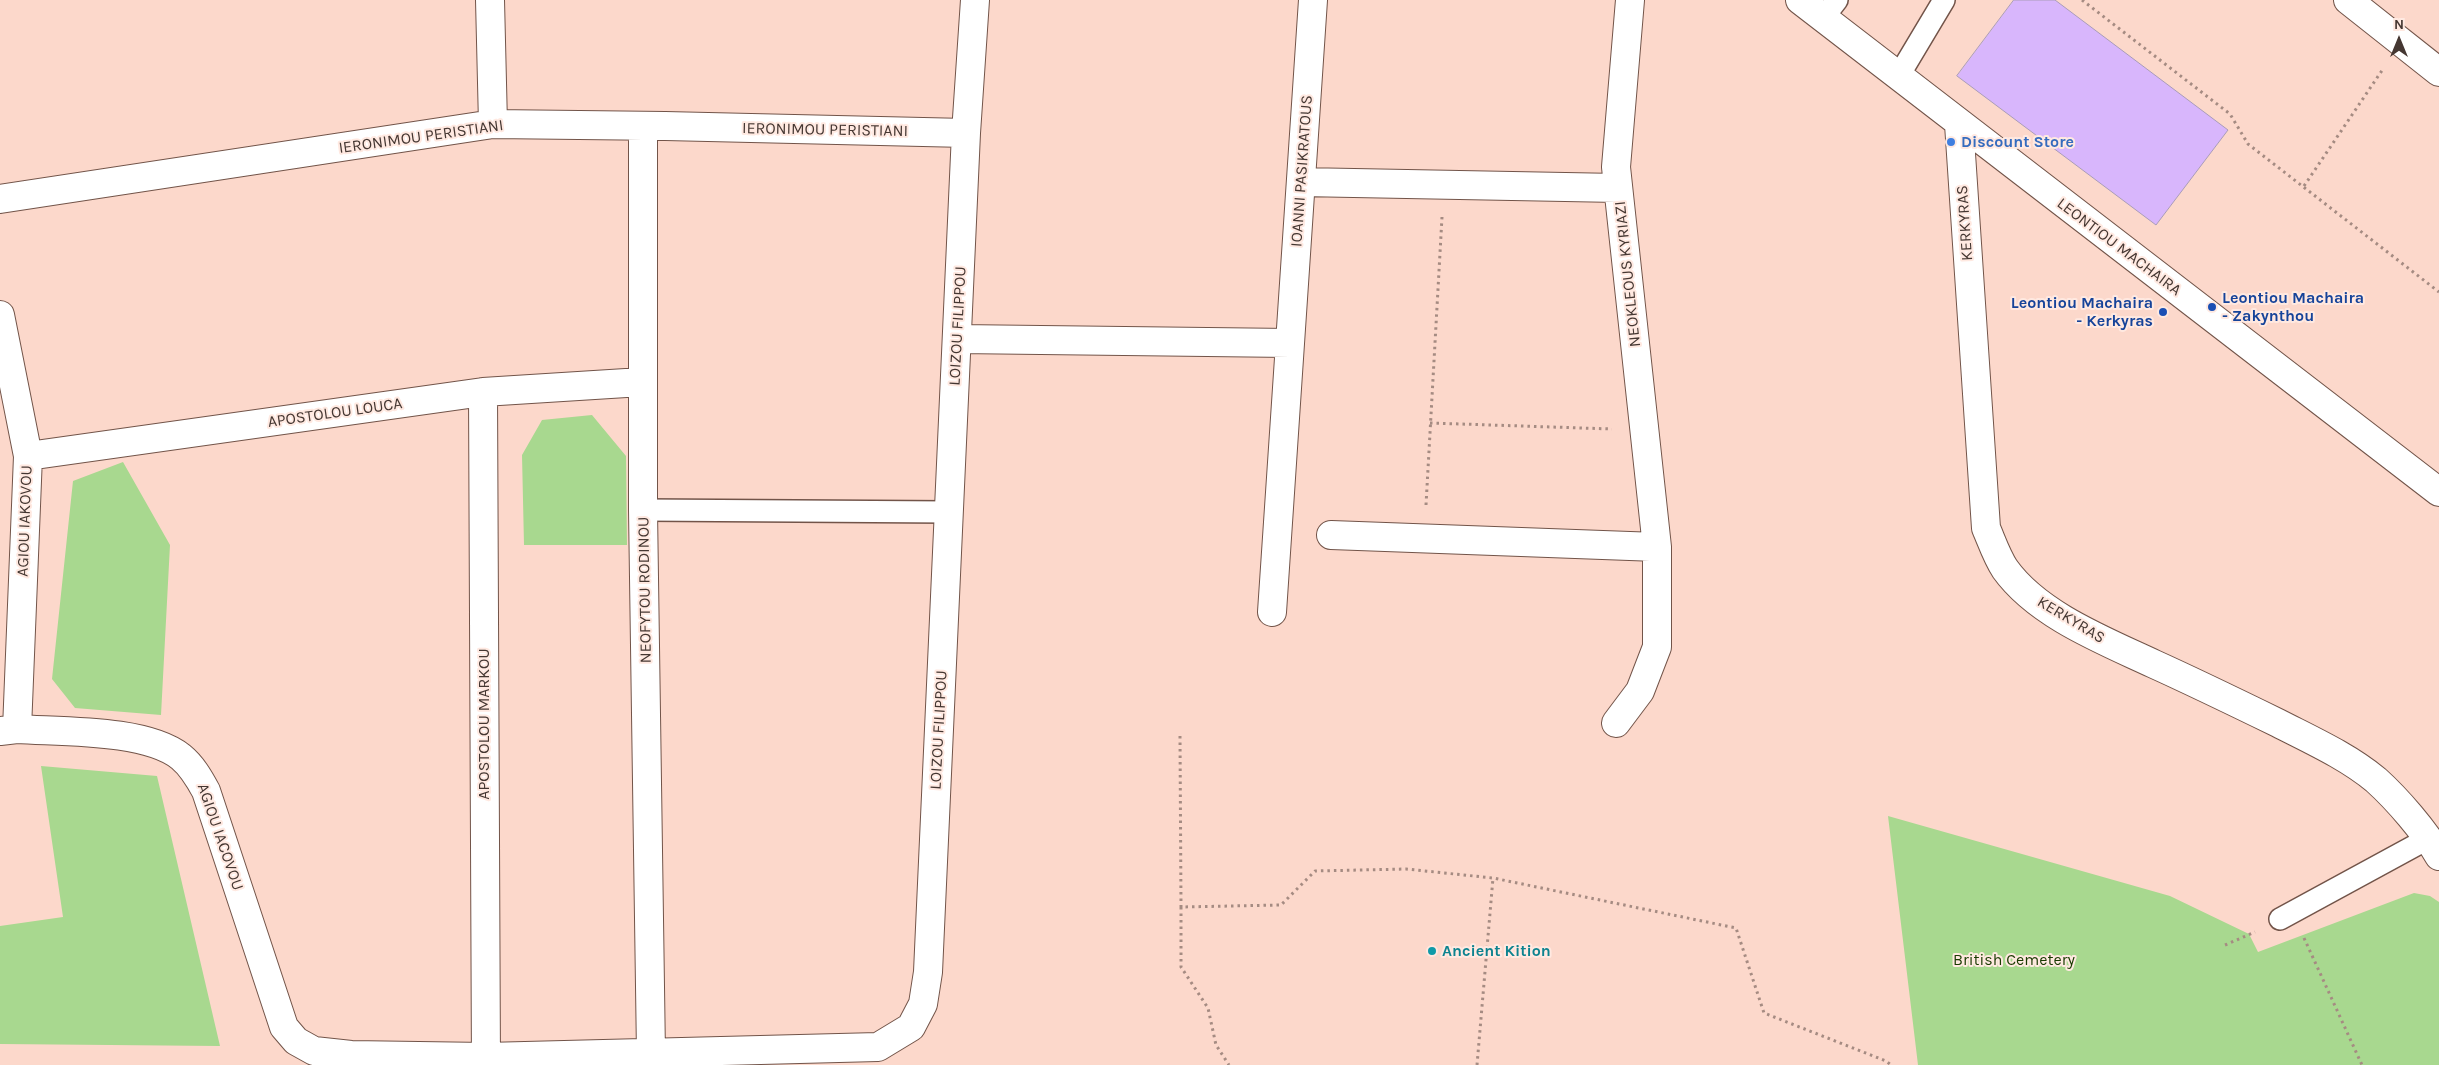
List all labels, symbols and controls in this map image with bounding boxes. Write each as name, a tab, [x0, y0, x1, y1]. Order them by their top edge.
north arrow	[2374, 15, 2424, 65]
text: N	[2394, 16, 2404, 33]
street label: IOANNI PASIKRATOUS	[1287, 94, 1317, 248]
street label: IERONIMOU PERISTIANI	[337, 116, 505, 158]
street label: IERONIMOU PERISTIANI	[742, 119, 908, 141]
place label: Discount Store	[1961, 132, 2074, 152]
marker: Discount Store	[1945, 136, 1957, 148]
street label: KERKYRAS	[1953, 185, 1977, 261]
street label: LEONTIOU MACHAIRA	[2053, 194, 2185, 300]
street label: NEOKLEOUS KYRIAZI	[1611, 200, 1645, 348]
street label: LOIZOU FILIPPOU	[945, 266, 971, 386]
place label: Leontiou Machaira - Zakynthou	[2222, 288, 2364, 326]
place label: Leontiou Machaira - Kerkyras	[2011, 293, 2153, 331]
marker: Leontiou Machaira - Zakynthou	[2206, 301, 2218, 313]
marker: Leontiou Machaira - Kerkyras	[2157, 306, 2169, 318]
street label: APOSTOLOU LOUCA	[266, 394, 404, 432]
street label: AGIOU IAKOVOU	[13, 465, 37, 577]
street label: NEOFYTOU RODINOU	[634, 516, 656, 664]
street label: KERKYRAS	[2034, 592, 2108, 648]
street label: APOSTOLOU MARKOU	[474, 648, 494, 800]
street label: LOIZOU FILIPPOU	[926, 670, 952, 790]
street label: AGIOU IACOVOU	[193, 781, 247, 893]
place label: Ancient Kition	[1442, 941, 1551, 961]
marker: Ancient Kition	[1426, 945, 1438, 957]
park label: British Cemetery	[1953, 950, 2075, 970]

